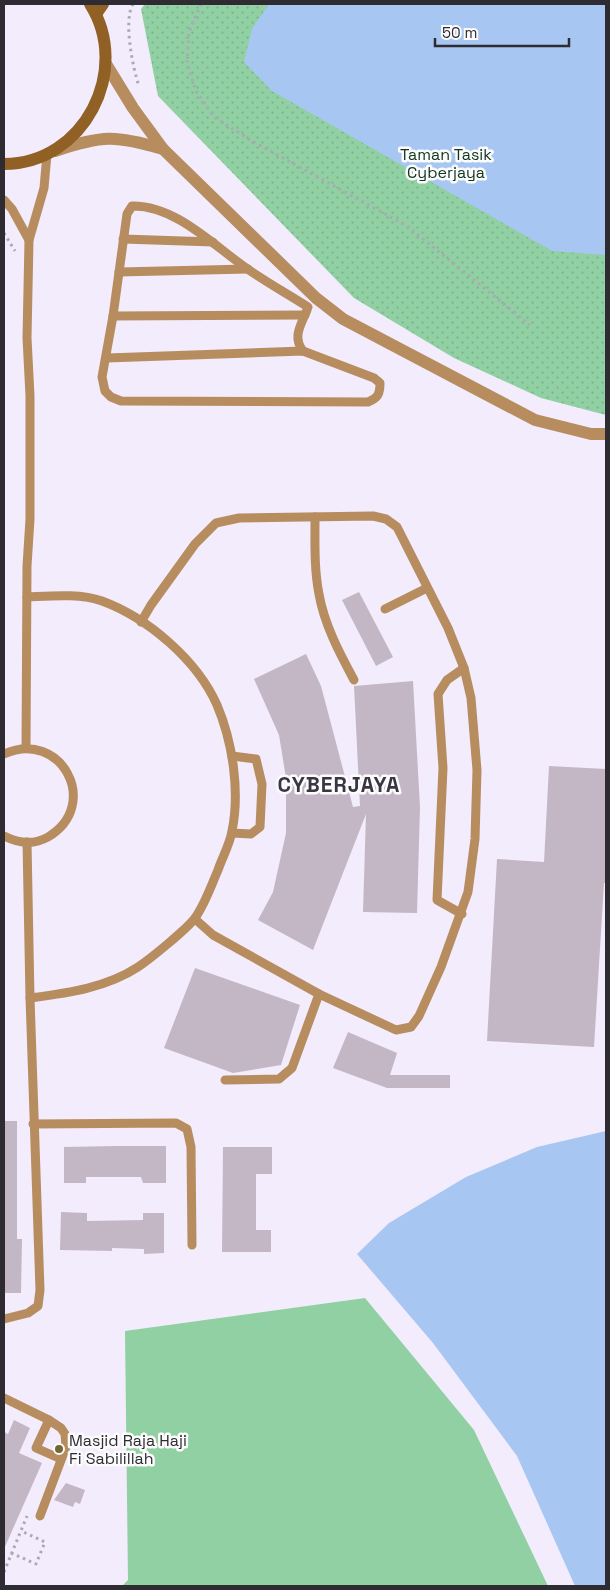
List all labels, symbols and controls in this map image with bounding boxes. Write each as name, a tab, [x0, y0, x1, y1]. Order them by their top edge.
scale bar	[435, 15, 569, 47]
text: 50 m	[442, 23, 477, 42]
park label: Taman Tasik Cyberjaya	[400, 144, 492, 183]
district label: CYBERJAYA	[278, 771, 400, 798]
place label: Masjid Raja Haji Fi Sabilillah	[69, 1430, 187, 1469]
marker: Masjid Raja Haji Fi Sabilillah	[53, 1443, 65, 1455]

